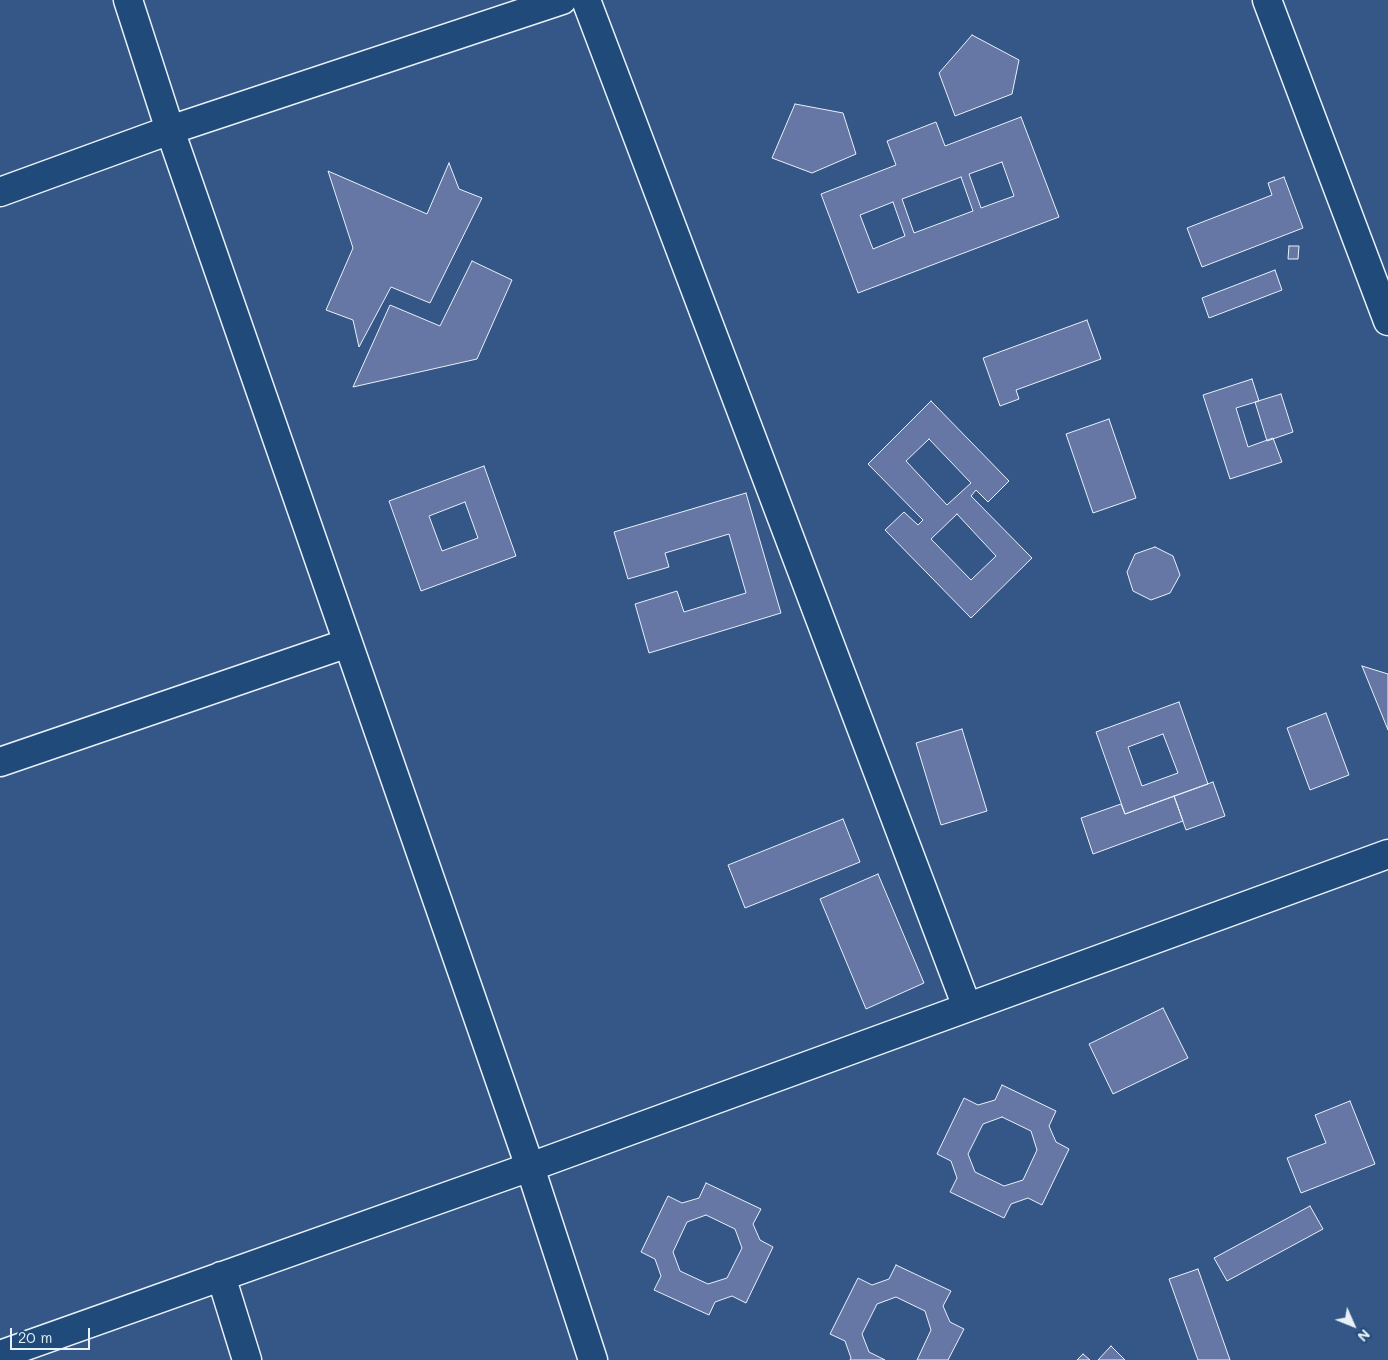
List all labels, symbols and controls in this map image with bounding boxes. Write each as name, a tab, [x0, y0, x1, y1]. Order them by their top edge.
north arrow	[1328, 1300, 1378, 1350]
scale bar	[12, 1318, 92, 1350]
text: N	[1354, 1325, 1375, 1346]
text: 20 m	[18, 1327, 52, 1347]

